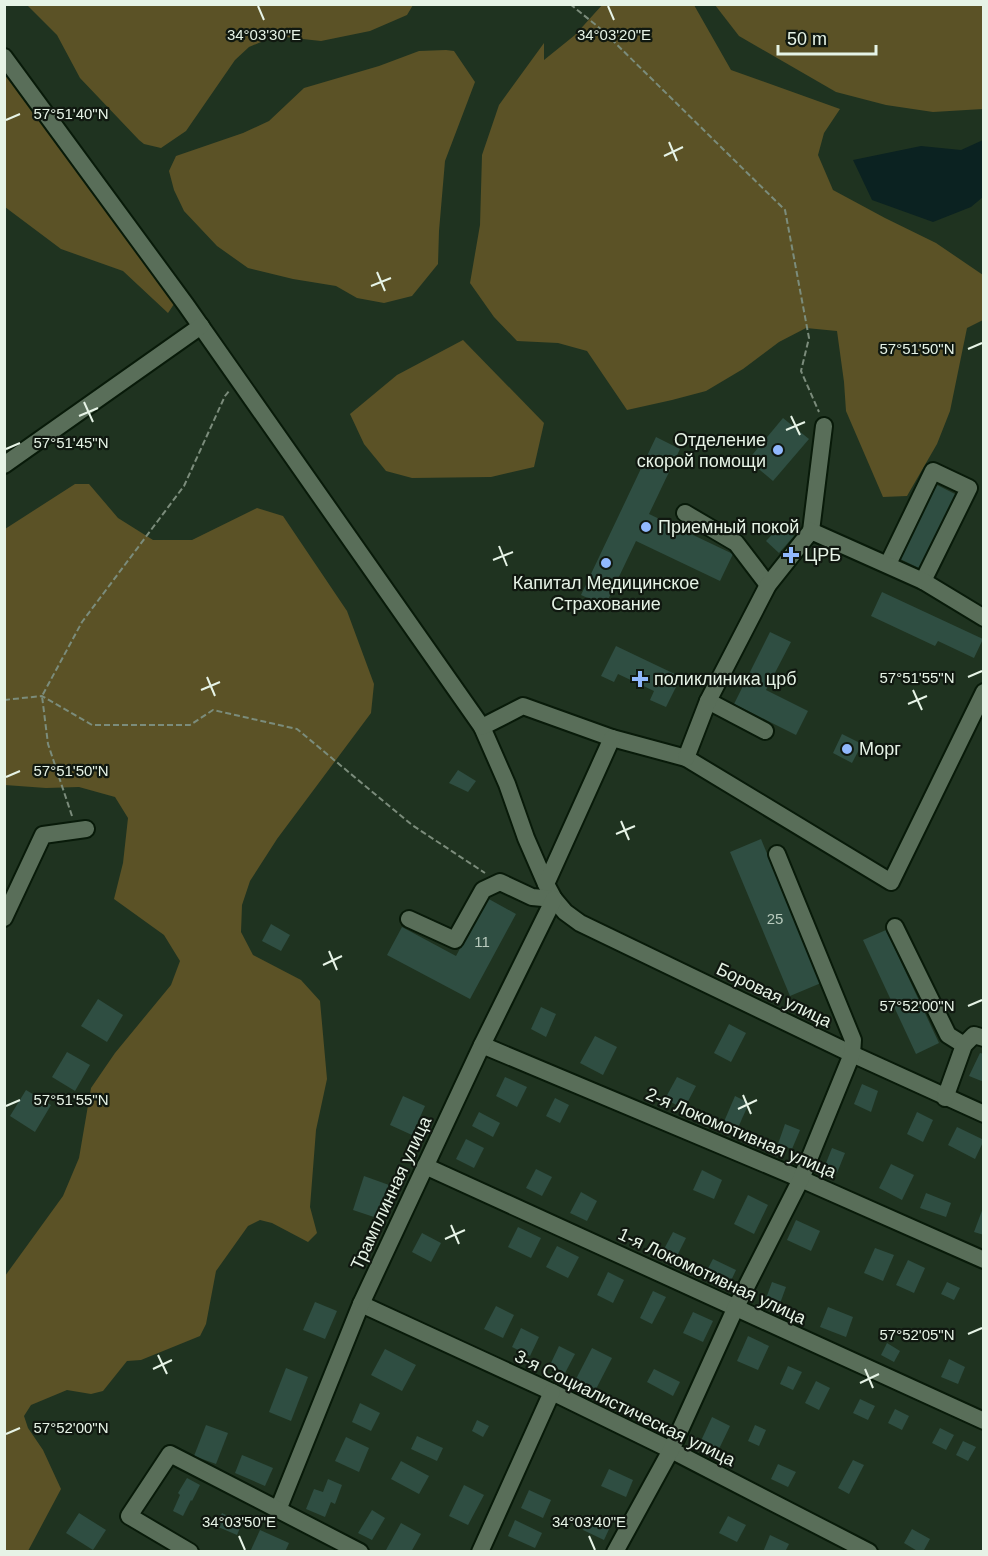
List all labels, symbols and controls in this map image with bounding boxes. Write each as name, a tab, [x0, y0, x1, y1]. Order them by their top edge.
scale bar	[778, 18, 876, 56]
text: 34°03'30"E	[227, 26, 301, 43]
text: 34°03'20"E	[577, 26, 651, 43]
text: 50 m	[787, 29, 827, 49]
text: 57°51'40"N	[33, 105, 109, 122]
text: 57°51'50"N	[879, 340, 955, 357]
place label: Отделение скорой помощи	[637, 430, 766, 471]
text: 57°51'45"N	[33, 434, 109, 451]
marker: Отделение скорой помощи	[771, 443, 785, 457]
place label: Приемный покой	[658, 517, 799, 537]
marker: Приемный покой	[639, 520, 653, 534]
place label: ЦРБ	[804, 545, 841, 565]
marker: ЦРБ	[782, 546, 800, 564]
marker: Капитал Медицинское Страхование	[599, 556, 613, 570]
place label: Капитал Медицинское Страхование	[513, 573, 699, 614]
place label: поликлиника црб	[654, 669, 796, 689]
text: 57°51'55"N	[879, 669, 955, 686]
marker: поликлиника црб	[631, 670, 649, 688]
place label: Морг	[859, 739, 901, 759]
marker: Морг	[840, 742, 854, 756]
text: 57°51'50"N	[33, 762, 109, 779]
house number: 25	[767, 910, 783, 927]
house number: 11	[474, 933, 490, 950]
street label: Боровая улица	[713, 959, 836, 1032]
text: 57°52'00"N	[879, 997, 955, 1014]
street label: 2-я Локомотивная улица	[643, 1084, 840, 1183]
text: 57°51'55"N	[33, 1091, 109, 1108]
street label: Трамплинная улица	[347, 1112, 436, 1273]
street label: 1-я Локомотивная улица	[615, 1224, 810, 1329]
text: 57°52'05"N	[879, 1326, 955, 1343]
street label: 3-я Социалистическая улица	[511, 1346, 739, 1471]
text: 57°52'00"N	[33, 1419, 109, 1436]
text: 34°03'50"E	[202, 1513, 276, 1530]
text: 34°03'40"E	[552, 1513, 626, 1530]

